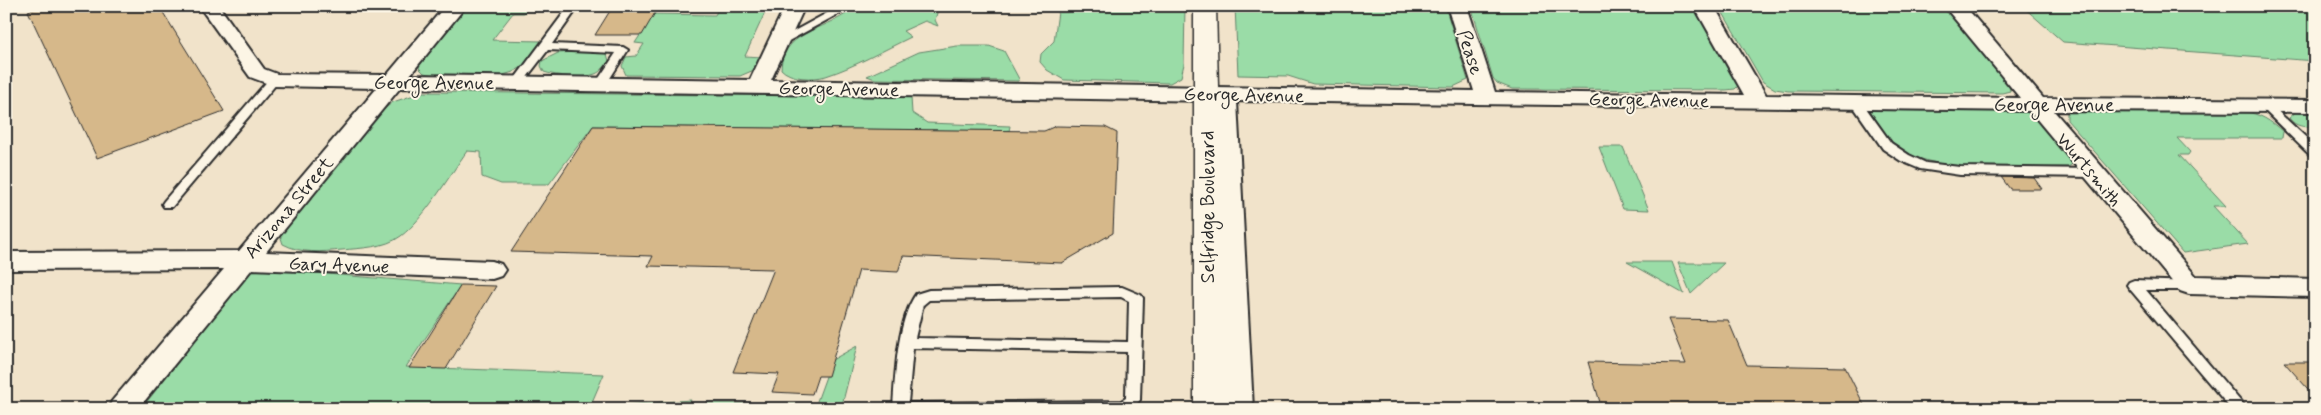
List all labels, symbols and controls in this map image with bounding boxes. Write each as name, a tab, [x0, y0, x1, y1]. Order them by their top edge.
street label: Pease	[1451, 27, 1489, 78]
street label: George Avenue	[374, 71, 494, 98]
street label: George Avenue	[778, 76, 899, 105]
street label: George Avenue	[1183, 82, 1304, 111]
street label: George Avenue	[1588, 87, 1709, 116]
street label: George Avenue	[1994, 93, 2114, 120]
street label: Wurtsmith	[2050, 128, 2127, 212]
street label: Selfridge Boulevard	[1196, 131, 1223, 283]
street label: Arizona Street	[239, 152, 339, 264]
street label: Gary Avenue	[288, 251, 390, 280]

